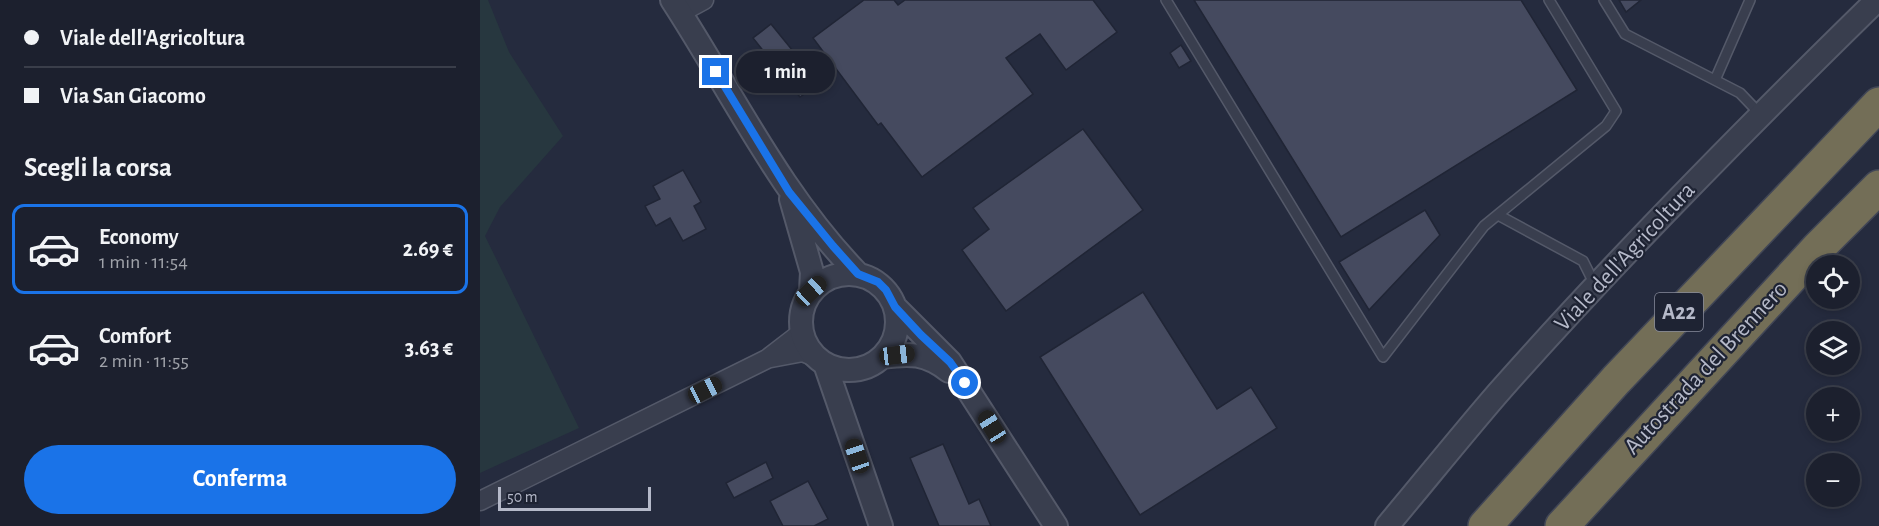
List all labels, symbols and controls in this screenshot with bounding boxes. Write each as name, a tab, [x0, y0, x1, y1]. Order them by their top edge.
text: Viale dell'Agricoltura	[60, 27, 245, 49]
callout: 1 min	[737, 51, 836, 93]
route end	[702, 58, 729, 85]
text: 1 min	[764, 62, 807, 82]
text: Via San Giacomo	[60, 85, 206, 107]
text: Scegli la corsa	[24, 154, 172, 181]
street label: Viale dell'Agricoltura	[1550, 178, 1700, 336]
icon: car	[27, 222, 81, 276]
text: Economy	[99, 226, 179, 248]
text: 2.69 €	[403, 238, 453, 260]
text: 1 min · 11:54	[99, 252, 188, 272]
map controls	[1806, 255, 1860, 507]
button: locate	[1806, 255, 1860, 309]
car	[792, 272, 830, 310]
street label: Autostrada del Brennero	[1620, 277, 1792, 459]
road number: A22	[1655, 293, 1703, 331]
icon: car	[27, 321, 81, 375]
button: layers	[1806, 321, 1860, 375]
text: Comfort	[99, 325, 171, 347]
text: 3.63 €	[405, 337, 453, 359]
car	[878, 344, 916, 366]
text: 2 min · 11:55	[99, 351, 189, 371]
route start	[951, 369, 978, 396]
car	[685, 374, 725, 406]
button: +	[1806, 387, 1860, 441]
car	[975, 407, 1009, 447]
car	[843, 436, 871, 476]
button: Conferma	[24, 445, 456, 514]
button: −	[1806, 453, 1860, 507]
scale bar	[498, 484, 651, 512]
text: 50 m	[507, 489, 538, 505]

